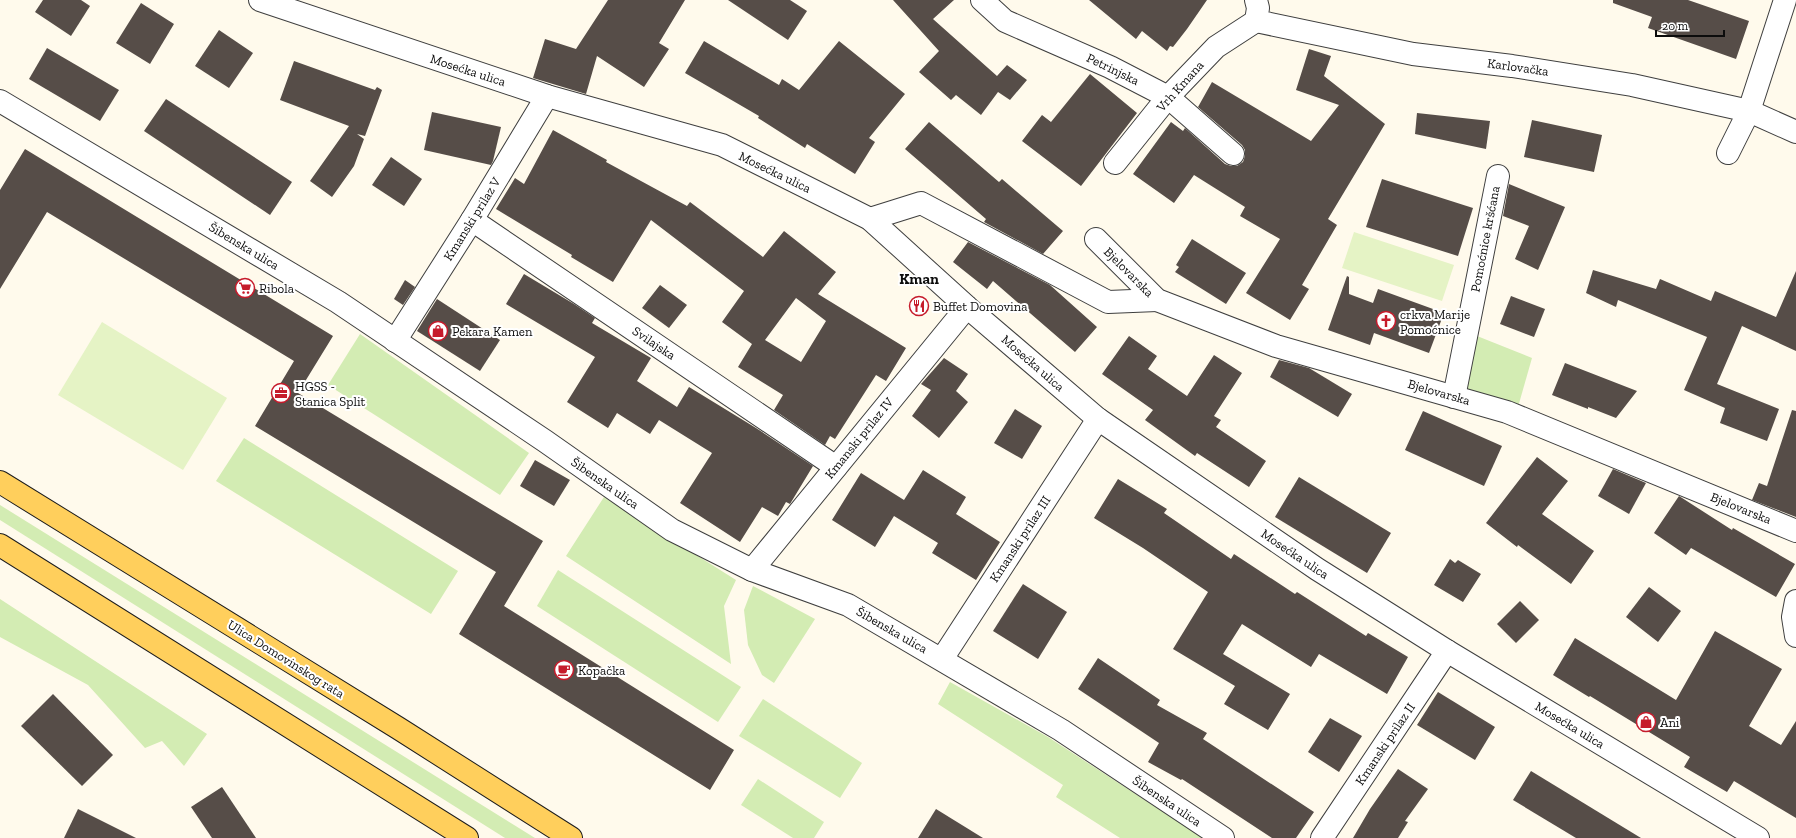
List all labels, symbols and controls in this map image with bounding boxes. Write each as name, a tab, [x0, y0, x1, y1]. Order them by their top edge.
scale bar	[1656, 12, 1724, 38]
text: 20 m	[1662, 19, 1689, 33]
street label: Petrinjska	[1084, 50, 1142, 89]
street label: Mosećka ulica	[428, 51, 508, 89]
street label: Karlovačka	[1486, 55, 1550, 79]
street label: Vrh Kmana	[1153, 57, 1207, 115]
street label: Mosećka ulica	[737, 148, 814, 196]
street label: Kmanski prilaz V	[440, 174, 504, 263]
street label: Pomoćnice kršćana	[1467, 184, 1503, 293]
street label: Šibenska ulica	[206, 219, 283, 273]
street label: Bjelovarska	[1100, 244, 1158, 301]
district label: Kman	[899, 270, 939, 288]
supermarket icon: Ribola	[234, 277, 256, 299]
place label: Ribola	[259, 281, 295, 296]
restaurant icon: Buffet Domovina	[908, 295, 930, 317]
place label: Buffet Domovina	[933, 299, 1028, 314]
place label: crkva Marije Pomoćnice	[1400, 307, 1470, 337]
church icon: crkva Marije Pomoćnice	[1375, 310, 1397, 332]
shop icon: Pekara Kamen	[427, 320, 449, 342]
street label: Svilajska	[629, 323, 679, 364]
place label: Pekara Kamen	[452, 324, 533, 339]
street label: Mosećka ulica	[999, 332, 1068, 395]
street label: Bjelovarska	[1406, 376, 1473, 409]
place label: HGSS - Stanica Split	[295, 379, 366, 409]
office icon: HGSS - Stanica Split	[270, 382, 292, 404]
street label: Kmanski prilaz IV	[822, 394, 897, 482]
street label: Šibenska ulica	[568, 454, 642, 512]
street label: Bjelovarska	[1708, 489, 1774, 528]
street label: Kmanski prilaz III	[987, 493, 1053, 585]
street label: Mosećka ulica	[1258, 526, 1332, 583]
street label: Šibenska ulica	[854, 604, 931, 657]
street label: Ulica Domovinskog rata	[225, 617, 348, 701]
cafe icon: Kopačka	[553, 659, 575, 681]
place label: Kopačka	[578, 663, 626, 678]
street label: Mosećka ulica	[1533, 698, 1608, 752]
street label: Kmanski prilaz II	[1352, 700, 1418, 788]
shop icon: Ani	[1635, 711, 1657, 733]
place label: Ani	[1660, 715, 1680, 730]
street label: Šibenska ulica	[1130, 773, 1205, 830]

